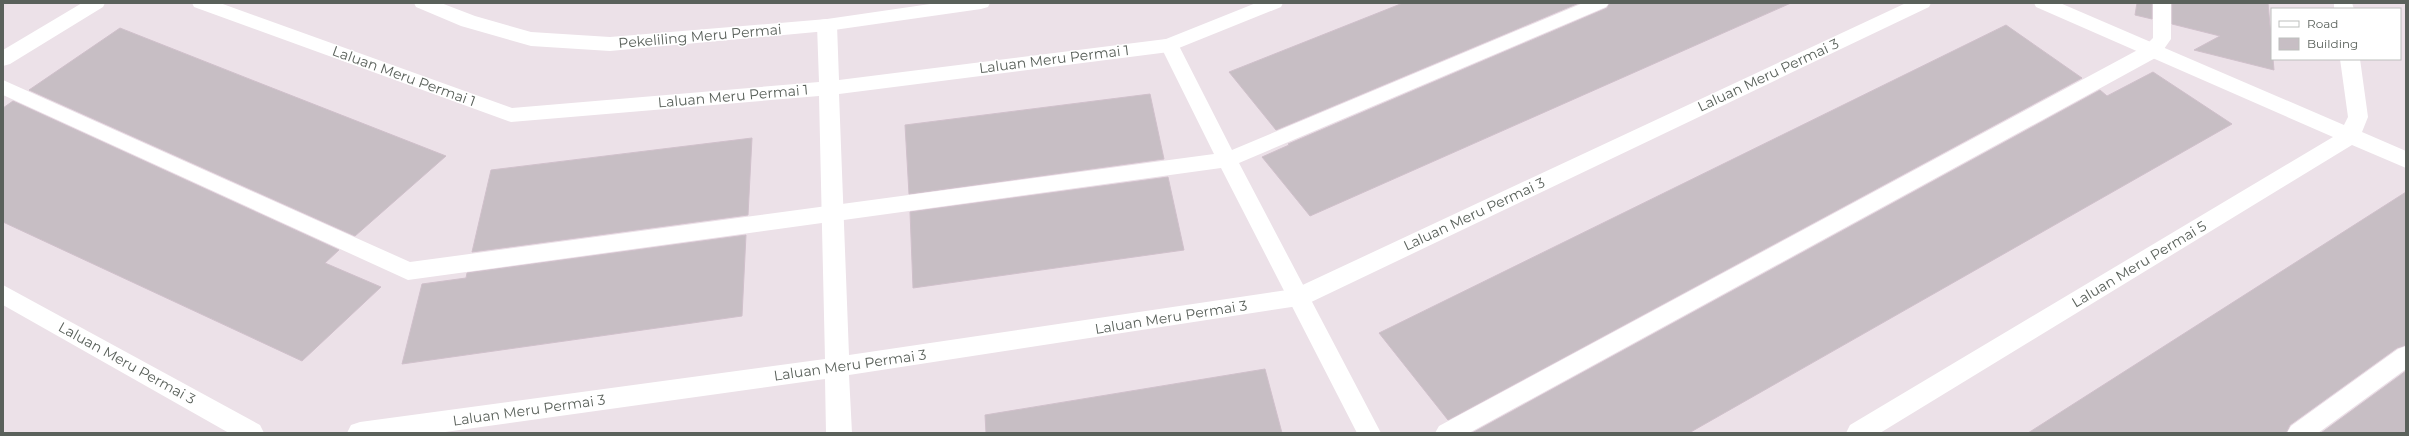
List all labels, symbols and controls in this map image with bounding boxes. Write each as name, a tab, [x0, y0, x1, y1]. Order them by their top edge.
legend	[2271, 8, 2401, 60]
text: Road	[2307, 16, 2338, 31]
street label: Pekeliling Meru Permai	[618, 20, 782, 52]
street label: Laluan Meru Permai 3	[1694, 34, 1842, 116]
text: Building	[2307, 36, 2358, 51]
street label: Laluan Meru Permai 1	[978, 41, 1130, 77]
street label: Laluan Meru Permai 1	[330, 42, 478, 110]
street label: Laluan Meru Permai 1	[657, 80, 809, 112]
street label: Laluan Meru Permai 3	[1400, 173, 1548, 255]
street label: Laluan Meru Permai 5	[2068, 217, 2210, 311]
street label: Laluan Meru Permai 3	[1094, 296, 1248, 338]
street label: Laluan Meru Permai 3	[55, 318, 199, 408]
street label: Laluan Meru Permai 3	[773, 345, 928, 385]
street label: Laluan Meru Permai 3	[452, 390, 607, 430]

